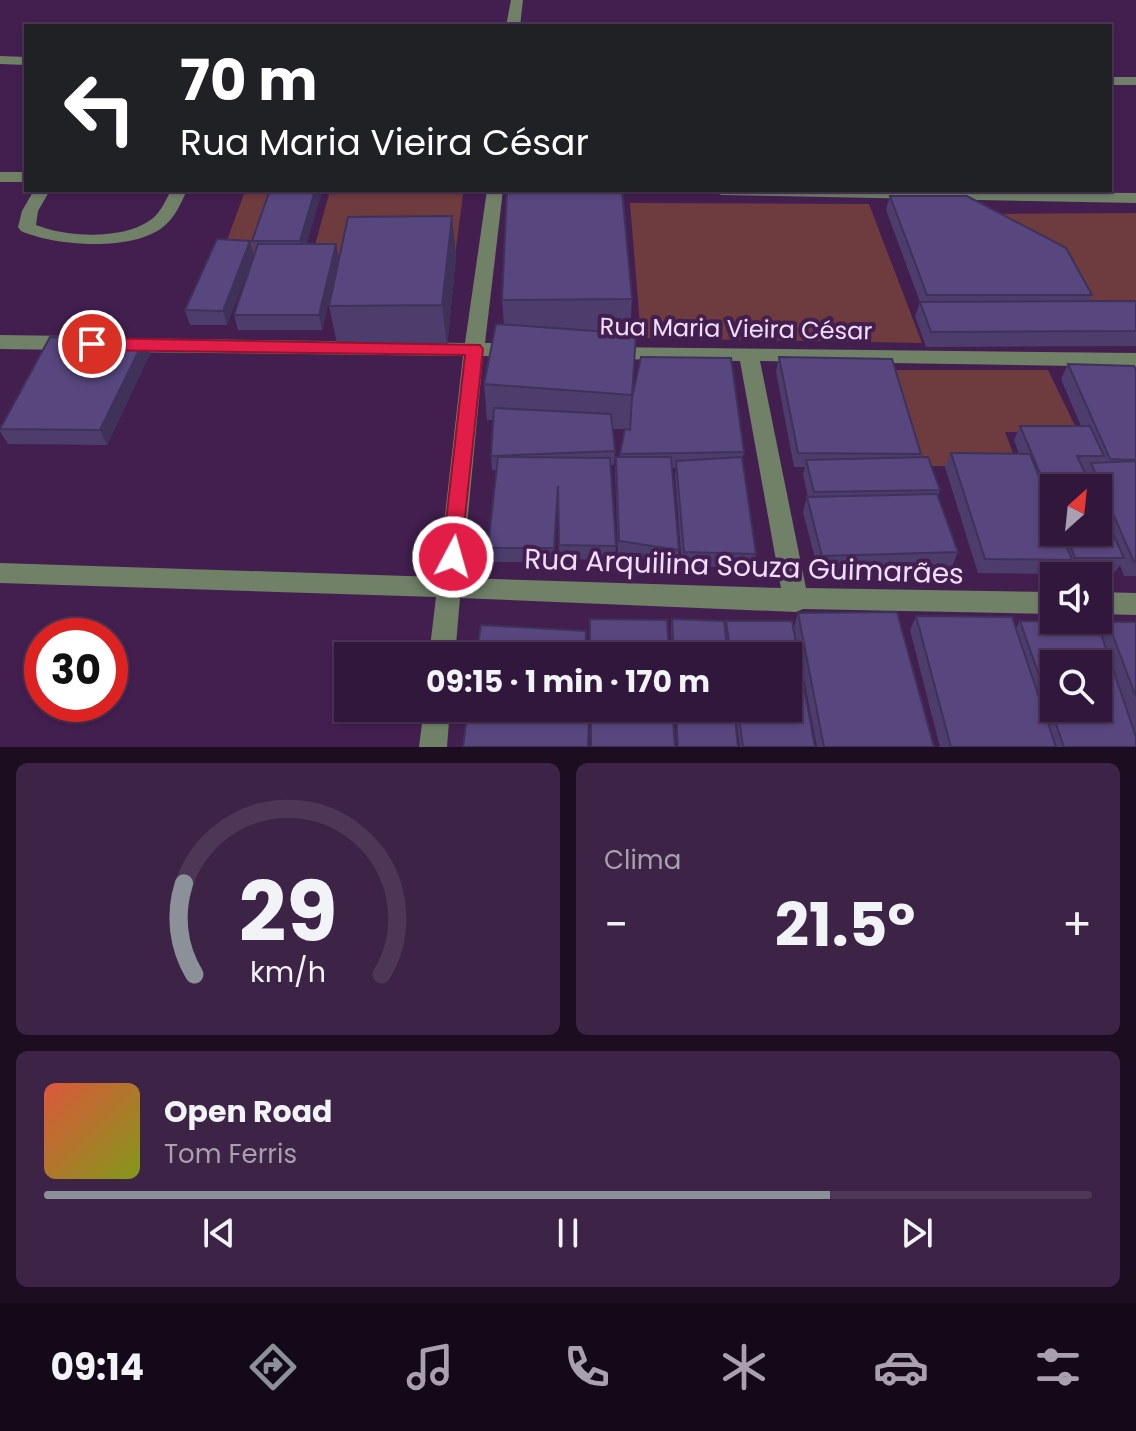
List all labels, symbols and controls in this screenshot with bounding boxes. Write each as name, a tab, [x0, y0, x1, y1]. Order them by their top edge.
text: 70 m	[180, 41, 318, 120]
icon: left	[48, 56, 152, 160]
text: Rua Maria Vieira César	[180, 117, 589, 168]
pin	[58, 310, 126, 378]
street label: Rua Maria Vieira César	[599, 310, 873, 347]
icon: arrive	[70, 322, 114, 366]
north arrow	[1040, 474, 1112, 546]
map controls	[1040, 474, 1112, 722]
position arrow	[411, 515, 495, 599]
street label: Rua Arquilina Souza Guimarães	[524, 539, 964, 594]
button: sound	[1040, 562, 1112, 634]
speed limit sign: 30	[24, 618, 128, 722]
button: search	[1040, 650, 1112, 722]
text: 09:15 · 1 min · 170 m	[426, 660, 710, 703]
text: Clima	[604, 842, 681, 878]
text: 29	[239, 854, 337, 970]
text: 21.5°	[775, 883, 915, 967]
text: −	[604, 894, 628, 955]
text: +	[1062, 894, 1092, 955]
text: km/h	[250, 952, 326, 992]
text: Open Road	[164, 1090, 332, 1133]
text: Tom Ferris	[164, 1136, 297, 1172]
icon: previous	[197, 1211, 241, 1255]
icon: pause	[546, 1211, 590, 1255]
icon: next	[895, 1211, 939, 1255]
icon: directions	[245, 1339, 301, 1395]
icon: music	[402, 1339, 458, 1395]
icon: phone	[559, 1339, 615, 1395]
icon: climate	[716, 1339, 772, 1395]
icon: car	[873, 1339, 929, 1395]
icon: filters	[1030, 1339, 1086, 1395]
text: 09:14	[50, 1342, 144, 1393]

